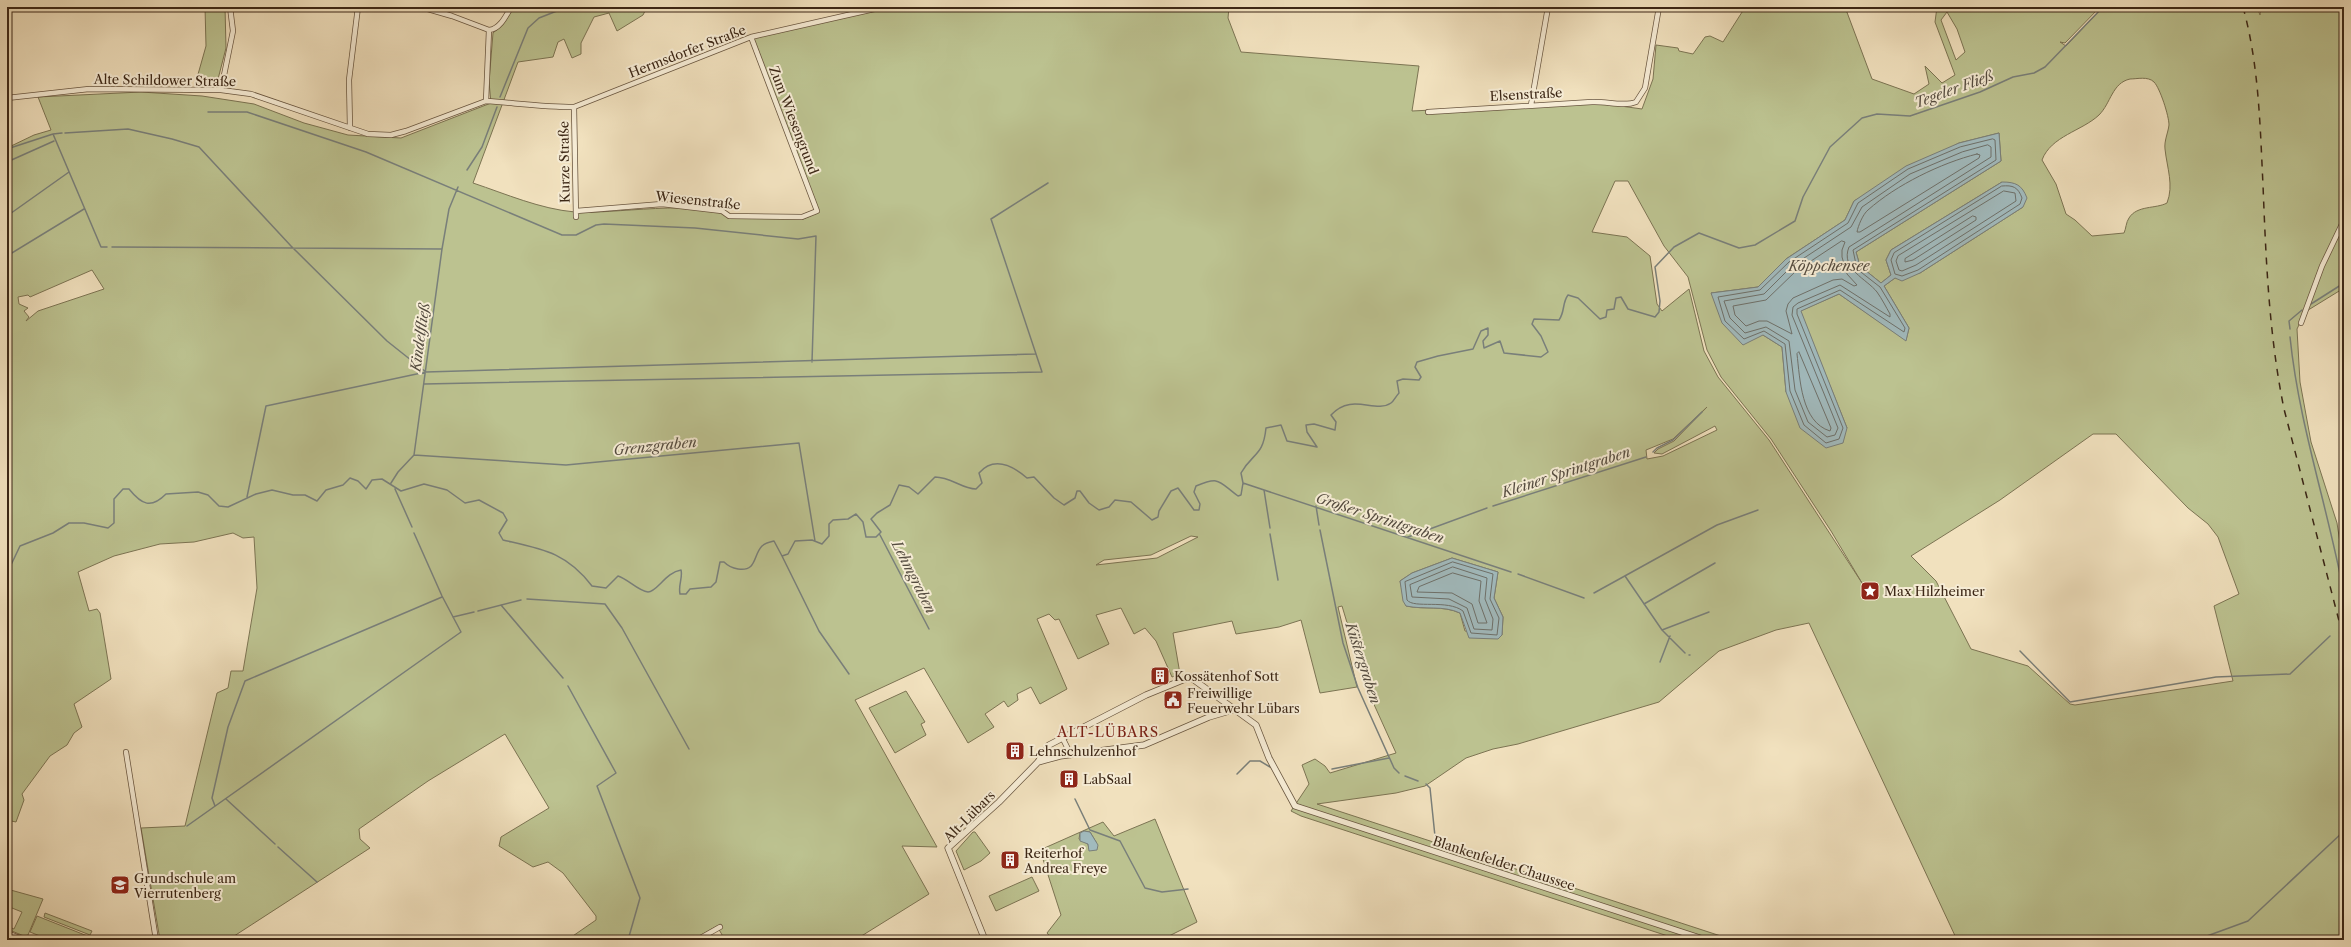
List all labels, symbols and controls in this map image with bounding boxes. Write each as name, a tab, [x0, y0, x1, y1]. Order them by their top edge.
street label: Hermsdorfer Straße	[626, 21, 748, 81]
street label: Zum Wiesengrund	[766, 64, 822, 176]
water label: Tegeler Fließ	[1912, 66, 1996, 112]
street label: Alte Schildower Straße	[93, 71, 236, 89]
street label: Elsenstraße	[1489, 84, 1563, 104]
street label: Kurze Straße	[555, 121, 573, 203]
street label: Wiesenstraße	[654, 187, 741, 212]
water label: Köppchensee	[1788, 257, 1871, 275]
water label: Kindelfließ	[406, 301, 434, 374]
water label: Grenzgraben	[612, 433, 698, 459]
water label: Kleiner Sprintgraben	[1498, 443, 1633, 502]
water label: Großer Sprintgraben	[1314, 489, 1446, 547]
water label: Lehmgraben	[887, 537, 940, 617]
place icon: Max Hilzheimer	[1859, 580, 1881, 602]
place label: Max Hilzheimer	[1884, 583, 1985, 599]
water label: Küstergraben	[1341, 619, 1385, 706]
building icon: Kossätenhof Sott	[1149, 665, 1171, 687]
place label: Kossätenhof Sott	[1174, 668, 1279, 684]
place label: Freiwillige Feuerwehr Lübars	[1187, 685, 1300, 716]
public building icon: Freiwillige Feuerwehr Lübars	[1162, 689, 1184, 711]
district label: ALT-LÜBARS	[1056, 723, 1159, 741]
building icon: Lehnschulzenhof	[1004, 740, 1026, 762]
place label: Lehnschulzenhof	[1029, 743, 1138, 759]
building icon: LabSaal	[1058, 768, 1080, 790]
place label: LabSaal	[1083, 771, 1132, 787]
street label: Alt-Lübars	[939, 787, 998, 846]
street label: Blankenfelder Chaussee	[1431, 832, 1577, 894]
place label: Reiterhof Andrea Freye	[1023, 845, 1107, 876]
building icon: Reiterhof Andrea Freye	[999, 849, 1021, 871]
place label: Grundschule am Vierrutenberg	[133, 870, 236, 901]
school or university icon: Grundschule am Vierrutenberg	[109, 874, 131, 896]

